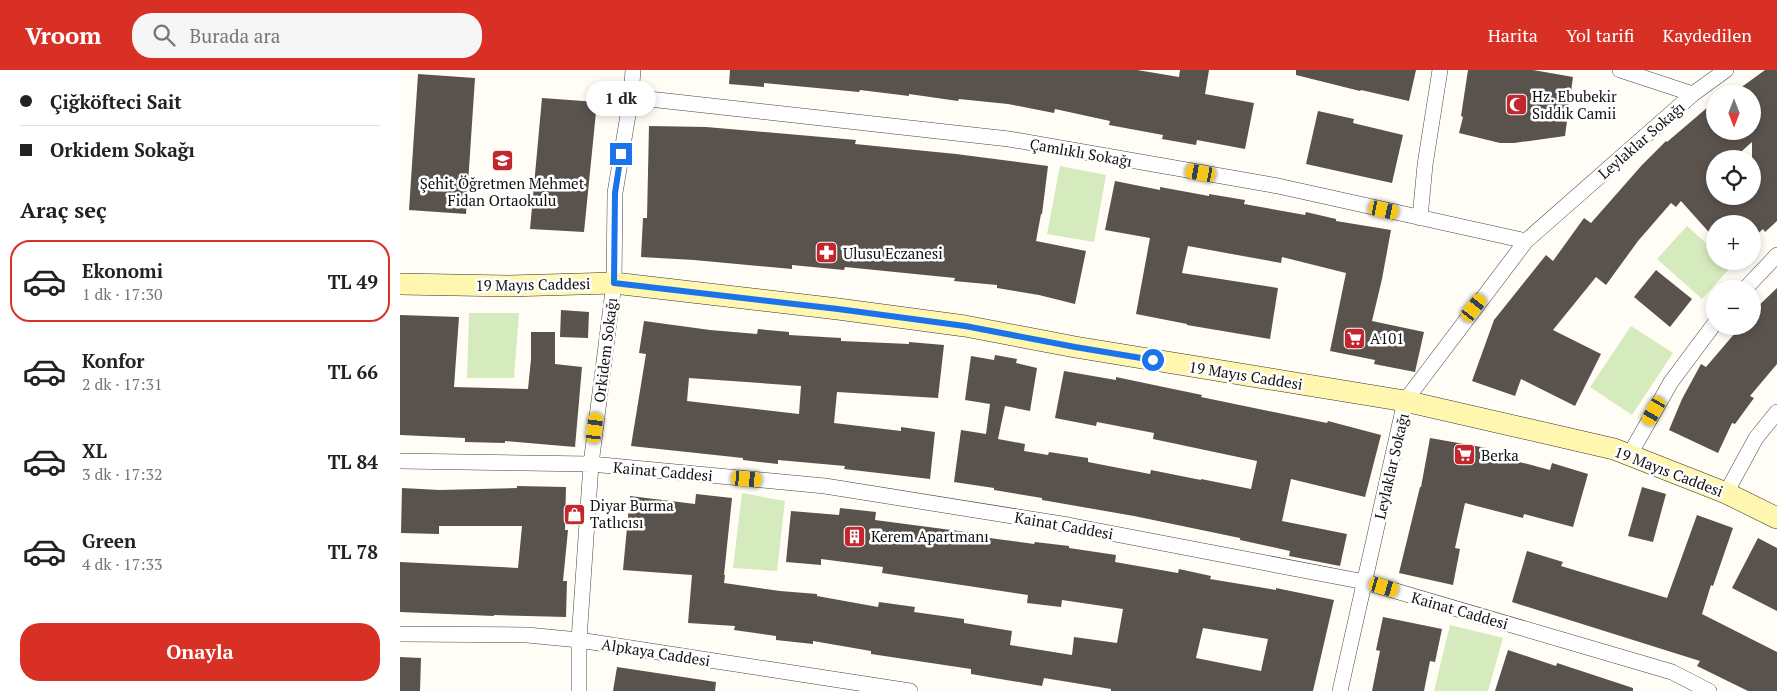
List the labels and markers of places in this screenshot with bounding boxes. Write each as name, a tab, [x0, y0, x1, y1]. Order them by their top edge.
place label: Hz. Ebubekir Sıddık Camii	[1532, 86, 1617, 123]
mosque icon: Hz. Ebubekir Sıddık Camii	[1504, 93, 1528, 117]
school or university icon: Şehit Öğretmen Mehmet Fidan Ortaokulu	[490, 148, 514, 172]
place label: Şehit Öğretmen Mehmet Fidan Ortaokulu	[420, 173, 585, 210]
pharmacy icon: Ulusu Eczanesi	[815, 241, 839, 265]
place label: Ulusu Eczanesi	[843, 243, 943, 263]
supermarket icon: A101	[1342, 326, 1366, 350]
place label: A101	[1370, 328, 1404, 348]
supermarket icon: Berka	[1453, 443, 1477, 467]
place label: Berka	[1481, 445, 1519, 465]
place label: Diyar Burma Tatlıcısı	[590, 495, 674, 532]
shop icon: Diyar Burma Tatlıcısı	[562, 502, 586, 526]
building icon: Kerem Apartmanı	[843, 524, 867, 548]
place label: Kerem Apartmanı	[871, 526, 989, 546]

